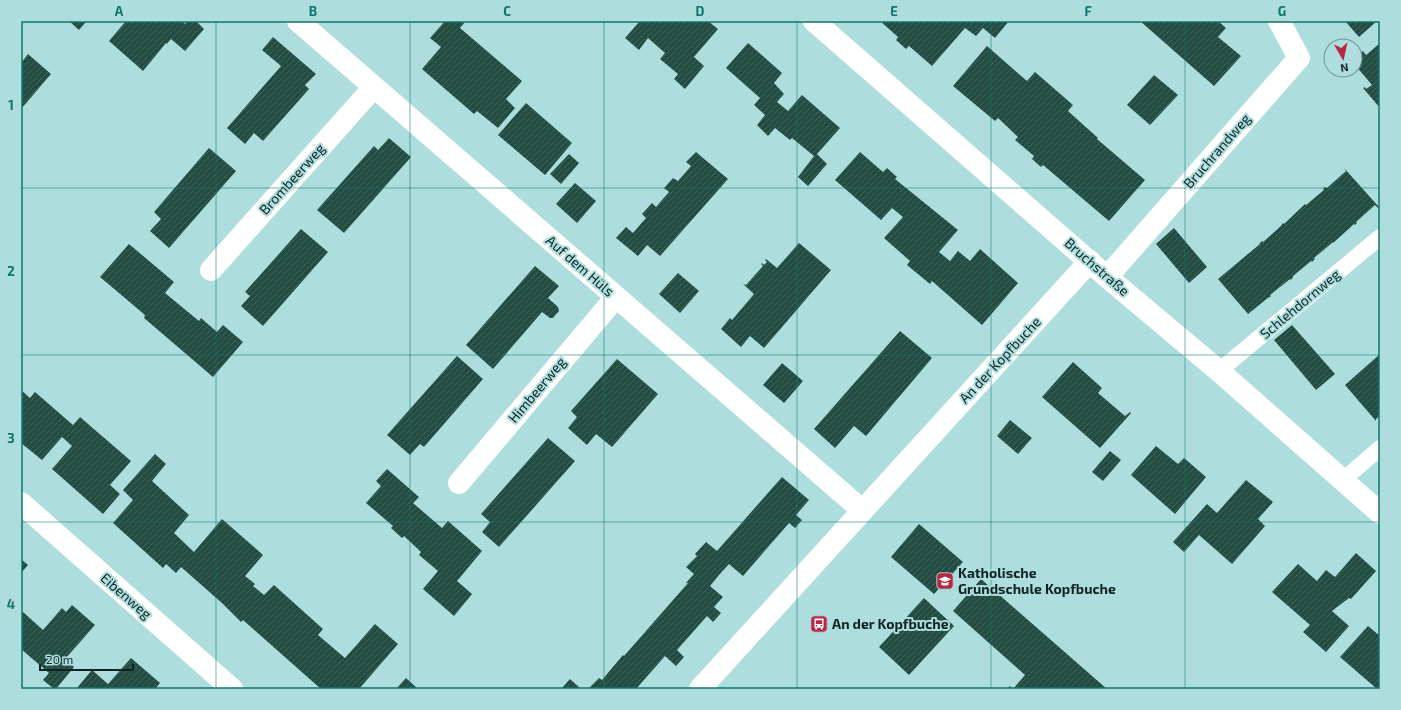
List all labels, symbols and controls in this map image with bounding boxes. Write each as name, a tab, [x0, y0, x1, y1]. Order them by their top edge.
text: A	[115, 3, 124, 19]
text: B	[309, 3, 317, 19]
text: C	[503, 3, 511, 19]
text: D	[696, 3, 705, 19]
text: E	[890, 3, 898, 19]
text: F	[1084, 3, 1092, 19]
text: G	[1278, 3, 1286, 19]
north arrow	[1323, 38, 1363, 78]
text: N	[1340, 61, 1350, 75]
text: 1	[8, 97, 14, 113]
street label: Bruchrandweg	[1180, 110, 1254, 192]
street label: Brombeerweg	[255, 139, 328, 218]
street label: Auf dem Hüls	[543, 232, 618, 300]
street label: Bruchstraße	[1062, 234, 1133, 299]
text: 2	[7, 263, 15, 279]
street label: Schlehdornweg	[1256, 265, 1343, 342]
street label: An der Kopfbuche	[955, 313, 1044, 406]
street label: Himbeerweg	[504, 353, 569, 426]
text: 3	[7, 430, 15, 446]
place label: Katholische Grundschule Kopfbuche	[958, 564, 1116, 597]
street label: Eibenweg	[97, 569, 155, 622]
school or university icon: Katholische Grundschule Kopfbuche	[935, 571, 955, 591]
text: 4	[7, 596, 15, 612]
bus stop icon: An der Kopfbuche	[809, 614, 829, 634]
place label: An der Kopfbuche	[832, 615, 949, 632]
scale bar	[40, 646, 133, 672]
text: 20 m	[46, 652, 73, 666]

